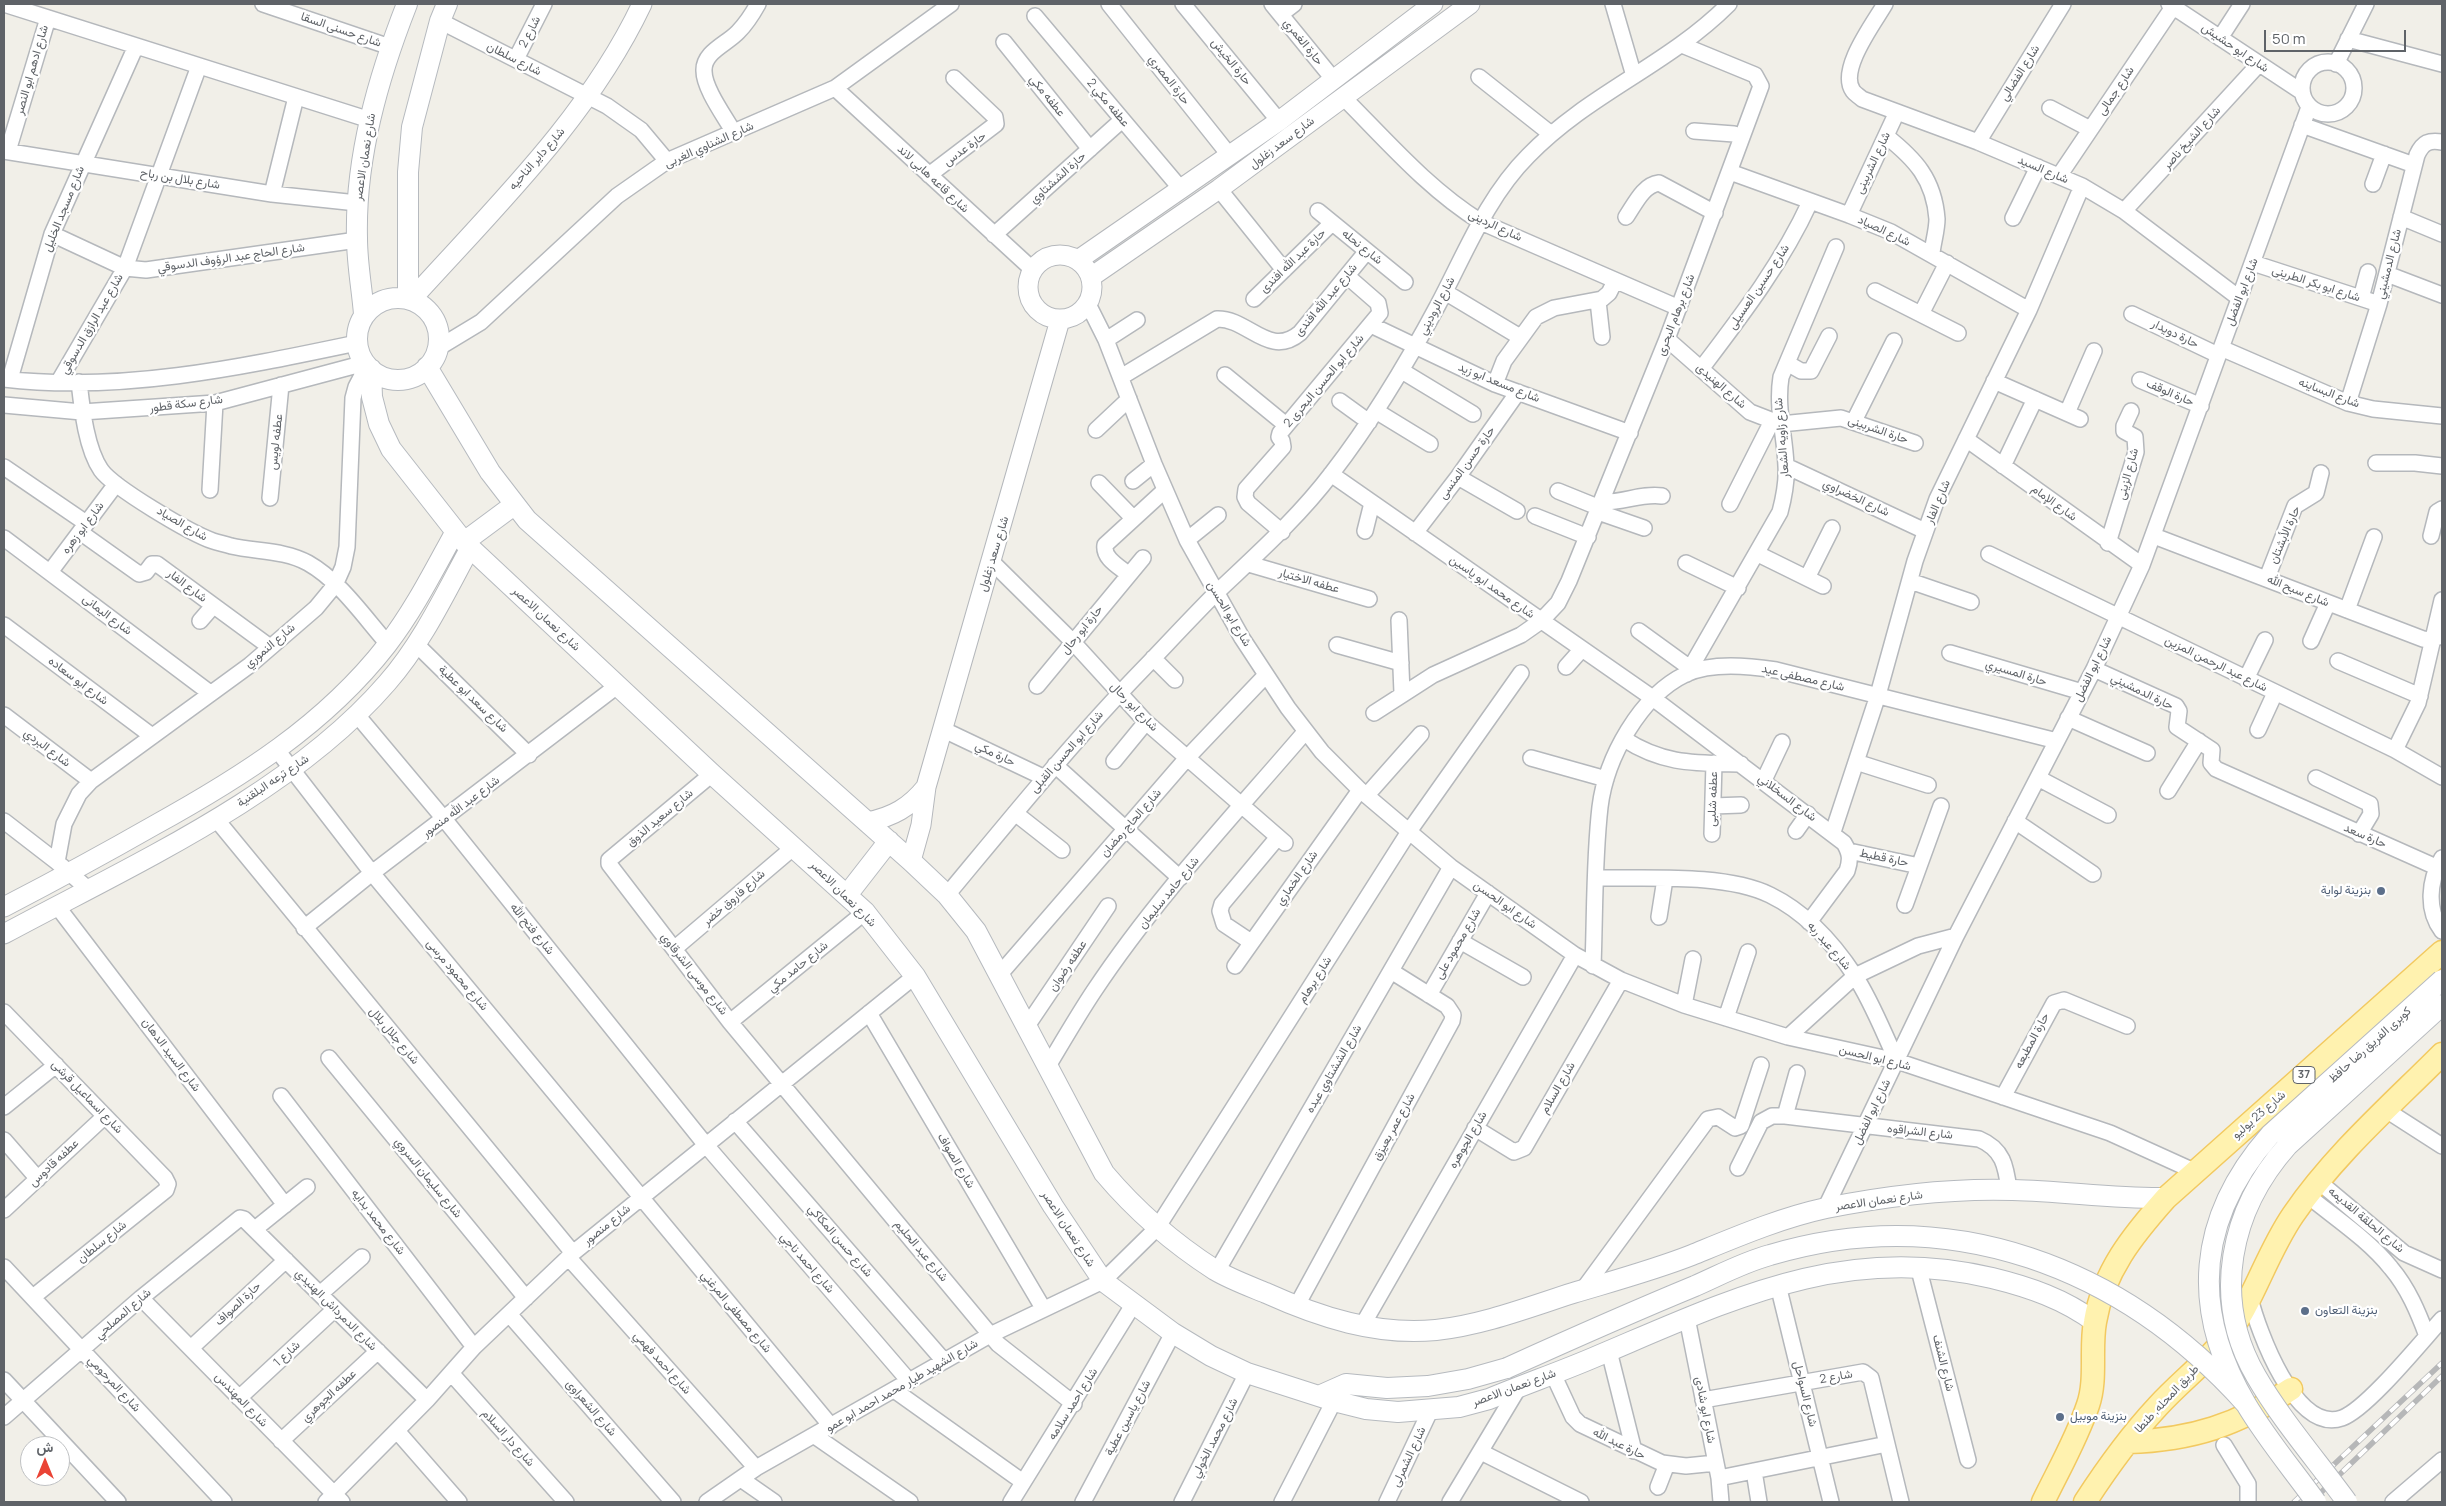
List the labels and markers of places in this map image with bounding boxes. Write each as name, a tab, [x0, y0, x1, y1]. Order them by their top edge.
place label: بنزينة لواية	[2321, 884, 2371, 898]
marker: بنزينة لواية	[2375, 885, 2387, 897]
place label: بنزينة التعاون	[2315, 1304, 2378, 1318]
marker: بنزينة التعاون	[2299, 1305, 2311, 1317]
place label: بنزينة موبيل	[2070, 1410, 2127, 1424]
marker: بنزينة موبيل	[2054, 1411, 2066, 1423]

